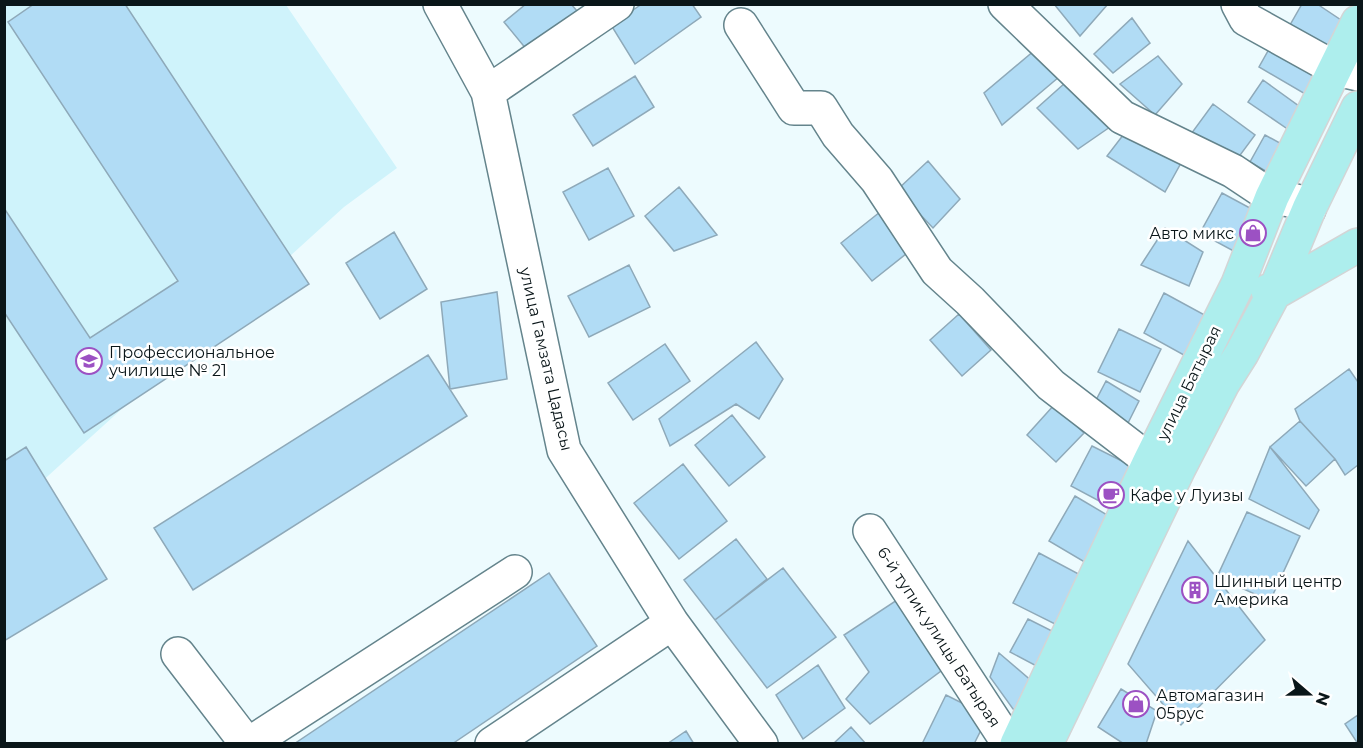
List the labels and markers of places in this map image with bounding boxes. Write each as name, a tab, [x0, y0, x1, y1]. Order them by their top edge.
shop icon: Авто микс	[1238, 218, 1268, 248]
place label: Авто микс	[1149, 224, 1234, 243]
place label: Профессиональное училище № 21	[108, 343, 275, 380]
school or university icon: Профессиональное училище № 21	[74, 346, 104, 376]
cafe icon: Кафе у Луизы	[1096, 480, 1126, 510]
place label: Кафе у Луизы	[1130, 486, 1244, 505]
place label: Шинный центр Америка	[1214, 572, 1342, 609]
building icon: Шинный центр Америка	[1180, 575, 1210, 605]
place label: Автомагазин 05рус	[1156, 686, 1264, 723]
shop icon: Автомагазин 05рус	[1121, 689, 1151, 719]

